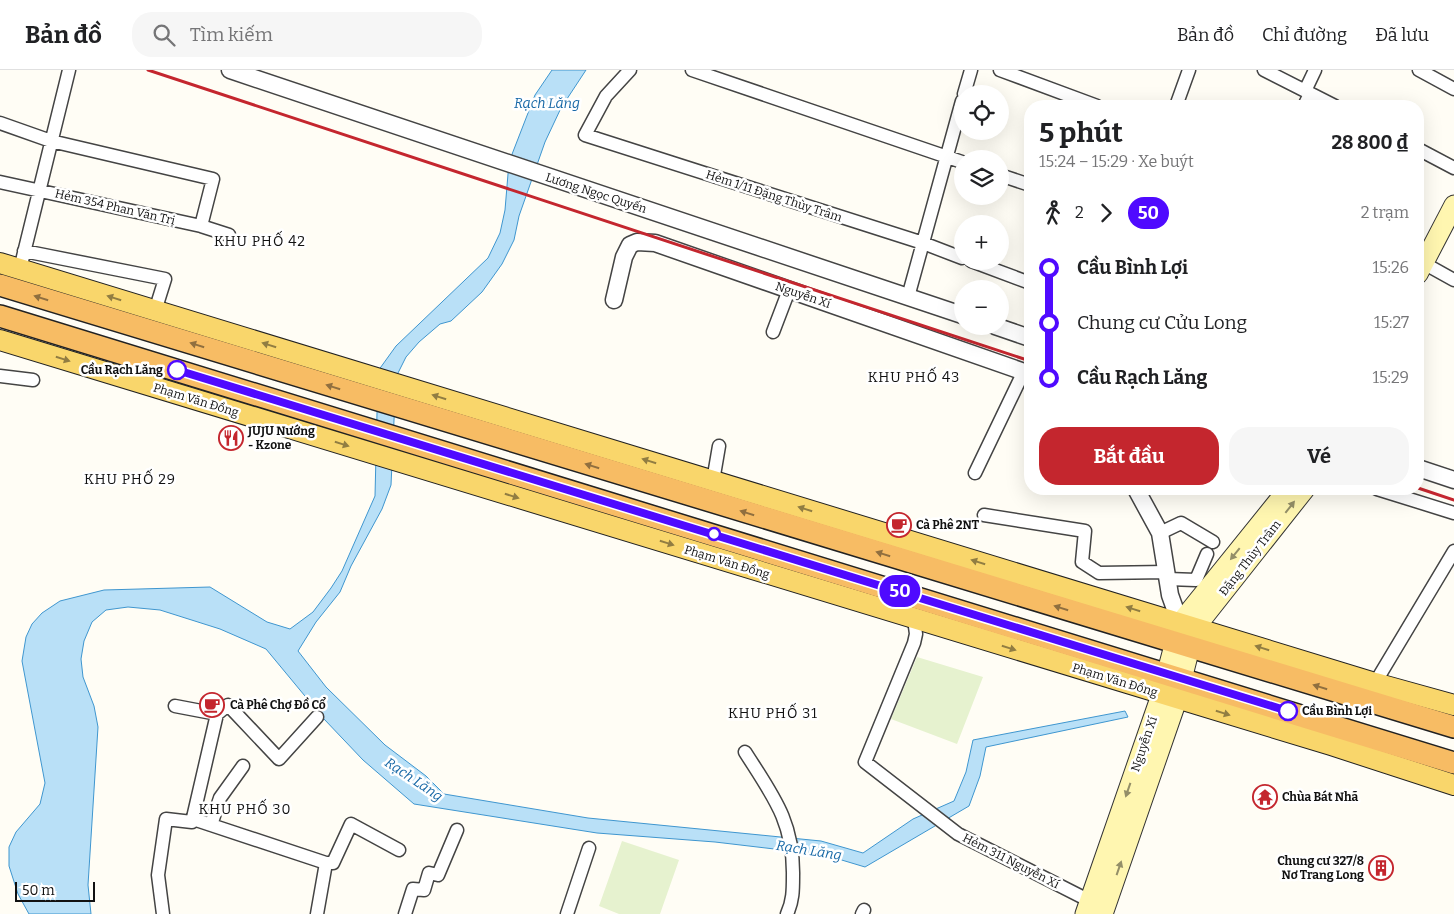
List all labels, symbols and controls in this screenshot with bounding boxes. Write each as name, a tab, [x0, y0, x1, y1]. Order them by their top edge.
search box	[132, 12, 482, 57]
text: Bản đồ	[25, 21, 102, 49]
icon: search	[150, 21, 178, 49]
text: Tìm kiếm	[190, 23, 273, 46]
text: Bản đồ	[1177, 24, 1234, 46]
text: Chỉ đường	[1262, 24, 1347, 46]
text: Đã lưu	[1375, 24, 1429, 46]
map controls	[954, 85, 1009, 335]
button: locate	[954, 85, 1009, 140]
water label: Rạch Lăng	[514, 95, 580, 112]
text: 5 phút	[1039, 116, 1123, 149]
text: 28 800 ₫	[1331, 131, 1409, 154]
button: layers	[954, 150, 1009, 205]
text: 15:24 – 15:29 · Xe buýt	[1039, 152, 1194, 171]
street label: Hẻm 1/11 Đặng Thùy Trâm	[704, 167, 844, 225]
street label: Lương Ngọc Quyến	[544, 169, 649, 216]
street label: Hẻm 354 Phan Văn Trị	[54, 186, 177, 228]
icon: walk	[1039, 199, 1067, 227]
icon: forward	[1092, 199, 1120, 227]
text: 50	[1138, 202, 1159, 224]
text: 2	[1075, 203, 1084, 222]
text: 2 trạm	[1361, 203, 1409, 222]
button: +	[954, 215, 1009, 270]
district label: KHU PHỐ 42	[214, 230, 306, 250]
text: Cầu Bình Lợi	[1077, 256, 1188, 279]
text: 15:26	[1372, 258, 1409, 277]
street label: Nguyễn Xí	[773, 279, 833, 311]
button: −	[954, 280, 1009, 335]
one-way arrow	[33, 293, 48, 301]
one-way arrow	[106, 294, 121, 302]
text: Chung cư Cửu Long	[1077, 311, 1247, 334]
text: 15:27	[1374, 313, 1409, 332]
one-way arrow	[189, 341, 204, 348]
one-way arrow	[262, 341, 277, 349]
one-way arrow	[56, 356, 71, 363]
marker: Cầu Rạch Lăng	[167, 360, 187, 380]
place label: Cầu Rạch Lăng	[81, 362, 163, 377]
district label: KHU PHỐ 43	[868, 366, 960, 386]
text: Cầu Rạch Lăng	[1077, 366, 1207, 389]
text: 15:29	[1373, 368, 1409, 387]
street label: Phạm Văn Đồng	[152, 379, 241, 420]
one-way arrow	[325, 382, 340, 390]
one-way arrow	[432, 393, 447, 401]
place label: JUJU Nướng - Kzone	[247, 424, 315, 452]
restaurant icon: JUJU Nướng - Kzone	[218, 425, 244, 451]
button: Bắt đầu	[1039, 427, 1219, 485]
button: Vé	[1229, 427, 1409, 485]
one-way arrow	[334, 440, 349, 448]
one-way arrow	[642, 457, 657, 465]
one-way arrow	[584, 461, 599, 469]
district label: KHU PHỐ 29	[84, 468, 176, 488]
one-way arrow	[504, 492, 519, 500]
one-way arrow	[1285, 501, 1296, 514]
one-way arrow	[797, 504, 812, 512]
one-way arrow	[740, 508, 755, 516]
cafe icon: Cà Phê 2NT	[886, 512, 912, 538]
street label: Đặng Thùy Trâm	[1216, 517, 1284, 598]
place label: Cà Phê 2NT	[916, 518, 980, 532]
unlabelled marker	[707, 527, 721, 541]
one-way arrow	[660, 540, 675, 548]
street label: Phạm Văn Đồng	[683, 541, 772, 582]
one-way arrow	[1230, 547, 1241, 560]
one-way arrow	[875, 550, 890, 558]
one-way arrow	[970, 557, 985, 565]
line badge: 50	[878, 575, 922, 607]
text: 50	[889, 580, 911, 602]
one-way arrow	[1053, 604, 1068, 612]
one-way arrow	[1125, 604, 1140, 612]
one-way arrow	[1001, 644, 1016, 652]
one-way arrow	[1254, 644, 1269, 651]
street label: Phạm Văn Đồng	[1071, 659, 1160, 700]
one-way arrow	[1312, 682, 1327, 690]
cafe icon: Cà Phê Chợ Đồ Cổ	[199, 692, 225, 718]
place label: Cà Phê Chợ Đồ Cổ	[230, 697, 327, 712]
marker: Cầu Bình Lợi	[1278, 701, 1298, 721]
district label: KHU PHỐ 31	[728, 702, 818, 722]
place label: Cầu Bình Lợi	[1302, 703, 1372, 718]
one-way arrow	[1216, 709, 1231, 717]
street label: Nguyễn Xí	[1128, 714, 1160, 774]
water label: Rạch Lăng	[382, 754, 446, 805]
one-way arrow	[1124, 782, 1131, 797]
temple icon: Chùa Bát Nhã	[1252, 784, 1278, 810]
place label: Chùa Bát Nhã	[1282, 790, 1359, 804]
district label: KHU PHỐ 30	[198, 798, 292, 818]
street label: Hẻm 311 Nguyễn Xí	[960, 831, 1062, 892]
water label: Rạch Lăng	[775, 837, 843, 864]
place label: Chung cư 327/8 Nơ Trang Long	[1277, 854, 1364, 882]
building icon: Chung cư 327/8 Nơ Trang Long	[1368, 855, 1394, 881]
one-way arrow	[1115, 860, 1123, 875]
scale bar	[15, 879, 95, 902]
text: 50 m	[22, 882, 55, 899]

